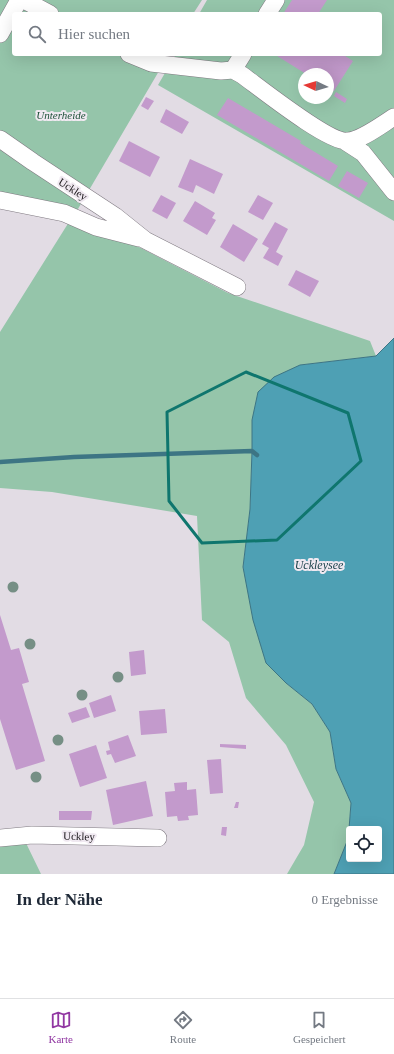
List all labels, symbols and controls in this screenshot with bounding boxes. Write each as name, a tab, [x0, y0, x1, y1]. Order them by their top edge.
search box	[12, 12, 382, 56]
icon: search	[26, 23, 48, 45]
text: Hier suchen	[58, 26, 130, 42]
north arrow	[298, 68, 334, 104]
park label: Unterheide	[36, 109, 86, 121]
street label: Uckley	[56, 175, 90, 203]
water label: Uckleysee	[295, 558, 344, 572]
map controls	[346, 826, 382, 862]
button: locate	[346, 826, 382, 862]
street label: Uckley	[63, 829, 96, 843]
text: In der Nähe	[16, 890, 103, 909]
text: 0 Ergebnisse	[311, 892, 378, 907]
tab: Karte	[48, 1009, 73, 1045]
tab: Route	[170, 1009, 196, 1045]
tab: Gespeichert	[293, 1009, 346, 1045]

